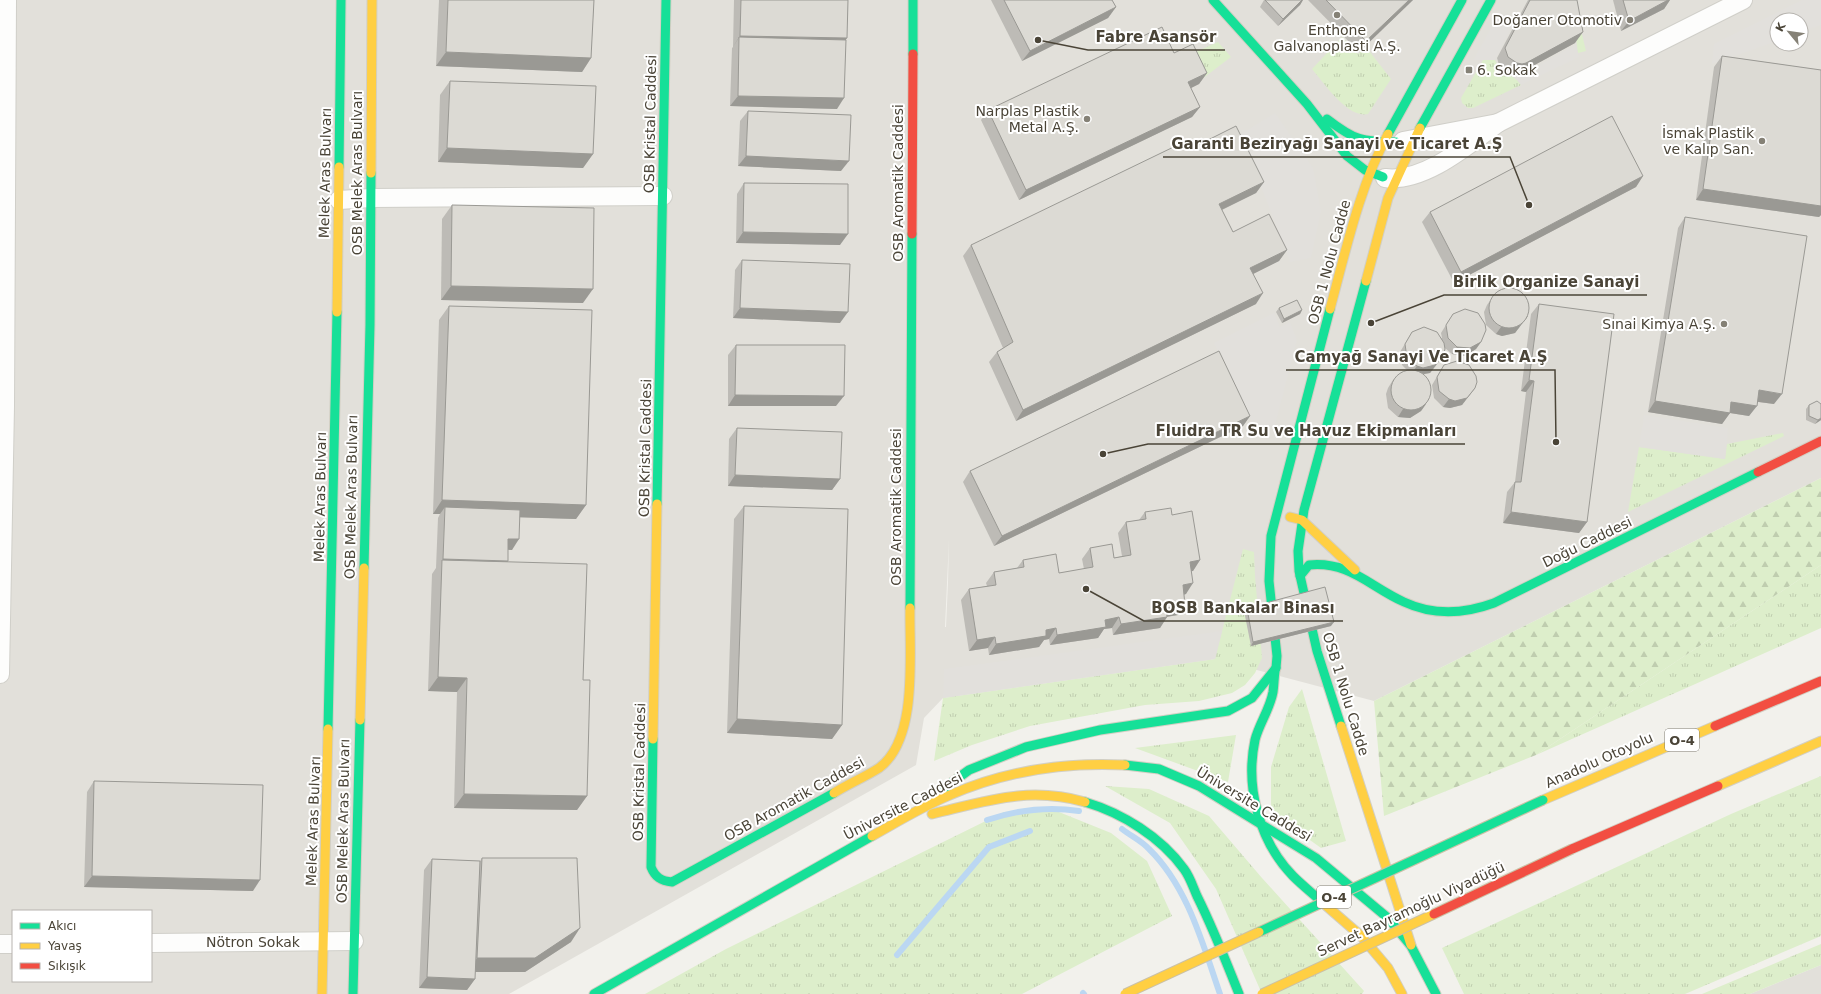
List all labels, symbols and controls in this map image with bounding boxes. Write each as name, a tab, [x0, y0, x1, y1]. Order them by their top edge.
marker: Enthone Galvanoplasti A.Ş.	[1332, 10, 1342, 20]
place label: Doğaner Otomotiv	[1493, 12, 1622, 28]
north arrow	[1769, 12, 1809, 52]
marker: Doğaner Otomotiv	[1625, 15, 1635, 25]
text: K	[1773, 20, 1789, 34]
place label: Enthone Galvanoplasti A.Ş.	[1273, 22, 1401, 54]
callout: Fabre Asansör	[1088, 23, 1225, 50]
text: Fabre Asansör	[1096, 28, 1217, 46]
street label: OSB Kristal Caddesi	[641, 55, 659, 193]
place label: 6. Sokak	[1477, 62, 1538, 78]
marker: 6. Sokak	[1464, 65, 1474, 75]
street label: OSB Melek Aras Bulvarı	[349, 91, 365, 255]
place label: Narplas Plastik Metal A.Ş.	[975, 103, 1080, 135]
street label: OSB Aromatik Caddesi	[890, 104, 906, 262]
street label: Melek Aras Bulvarı	[316, 108, 334, 238]
marker: Narplas Plastik Metal A.Ş.	[1082, 114, 1092, 124]
place label: İsmak Plastik ve Kalıp San.	[1662, 124, 1755, 157]
callout: Garanti Beziryağı Sanayi ve Ticaret A.Ş	[1163, 130, 1510, 157]
text: Garanti Beziryağı Sanayi ve Ticaret A.Ş	[1171, 135, 1503, 153]
marker: İsmak Plastik ve Kalıp San.	[1757, 136, 1767, 146]
street label: OSB 1 Nolu Cadde	[1305, 198, 1353, 326]
callout: Birlik Organize Sanayi	[1444, 268, 1647, 295]
text: Birlik Organize Sanayi	[1453, 273, 1639, 291]
place label: Sınai Kimya A.Ş.	[1602, 316, 1716, 332]
marker: Sınai Kimya A.Ş.	[1719, 319, 1729, 329]
callout: Camyağ Sanayi Ve Ticaret A.Ş	[1286, 343, 1555, 370]
text: Camyağ Sanayi Ve Ticaret A.Ş	[1295, 348, 1547, 366]
street label: OSB Kristal Caddesi	[636, 379, 654, 517]
street label: OSB Melek Aras Bulvarı	[342, 415, 360, 579]
callout: Fluidra TR Su ve Havuz Ekipmanları	[1148, 417, 1465, 444]
text: Fluidra TR Su ve Havuz Ekipmanları	[1156, 422, 1457, 440]
street label: OSB Aromatik Caddesi	[888, 428, 904, 586]
street label: Melek Aras Bulvarı	[311, 432, 329, 562]
street label: Doğu Caddesi	[1540, 513, 1634, 571]
callout: BOSB Bankalar Binası	[1144, 594, 1343, 621]
text: BOSB Bankalar Binası	[1151, 599, 1335, 617]
street label: OSB 1 Nolu Cadde	[1320, 630, 1372, 758]
street label: OSB Kristal Caddesi	[630, 703, 648, 841]
street label: Anadolu Otoyolu	[1543, 729, 1655, 791]
road number: O-4	[1665, 729, 1699, 751]
street label: OSB Melek Aras Bulvarı	[334, 739, 352, 903]
street label: OSB Aromatik Caddesi	[721, 754, 867, 844]
street label: Melek Aras Bulvarı	[303, 756, 323, 886]
street label: Üniversite Caddesi	[1194, 762, 1315, 845]
street label: Üniversite Caddesi	[840, 768, 965, 843]
street label: Servet Bayramoğlu Viyadüğü	[1315, 858, 1507, 960]
road number: O-4	[1317, 886, 1351, 908]
legend	[12, 910, 152, 982]
text: Akıcı	[48, 919, 76, 933]
street label: Nötron Sokak	[206, 934, 301, 950]
text: Yavaş	[47, 939, 82, 953]
text: Sıkışık	[48, 959, 86, 973]

